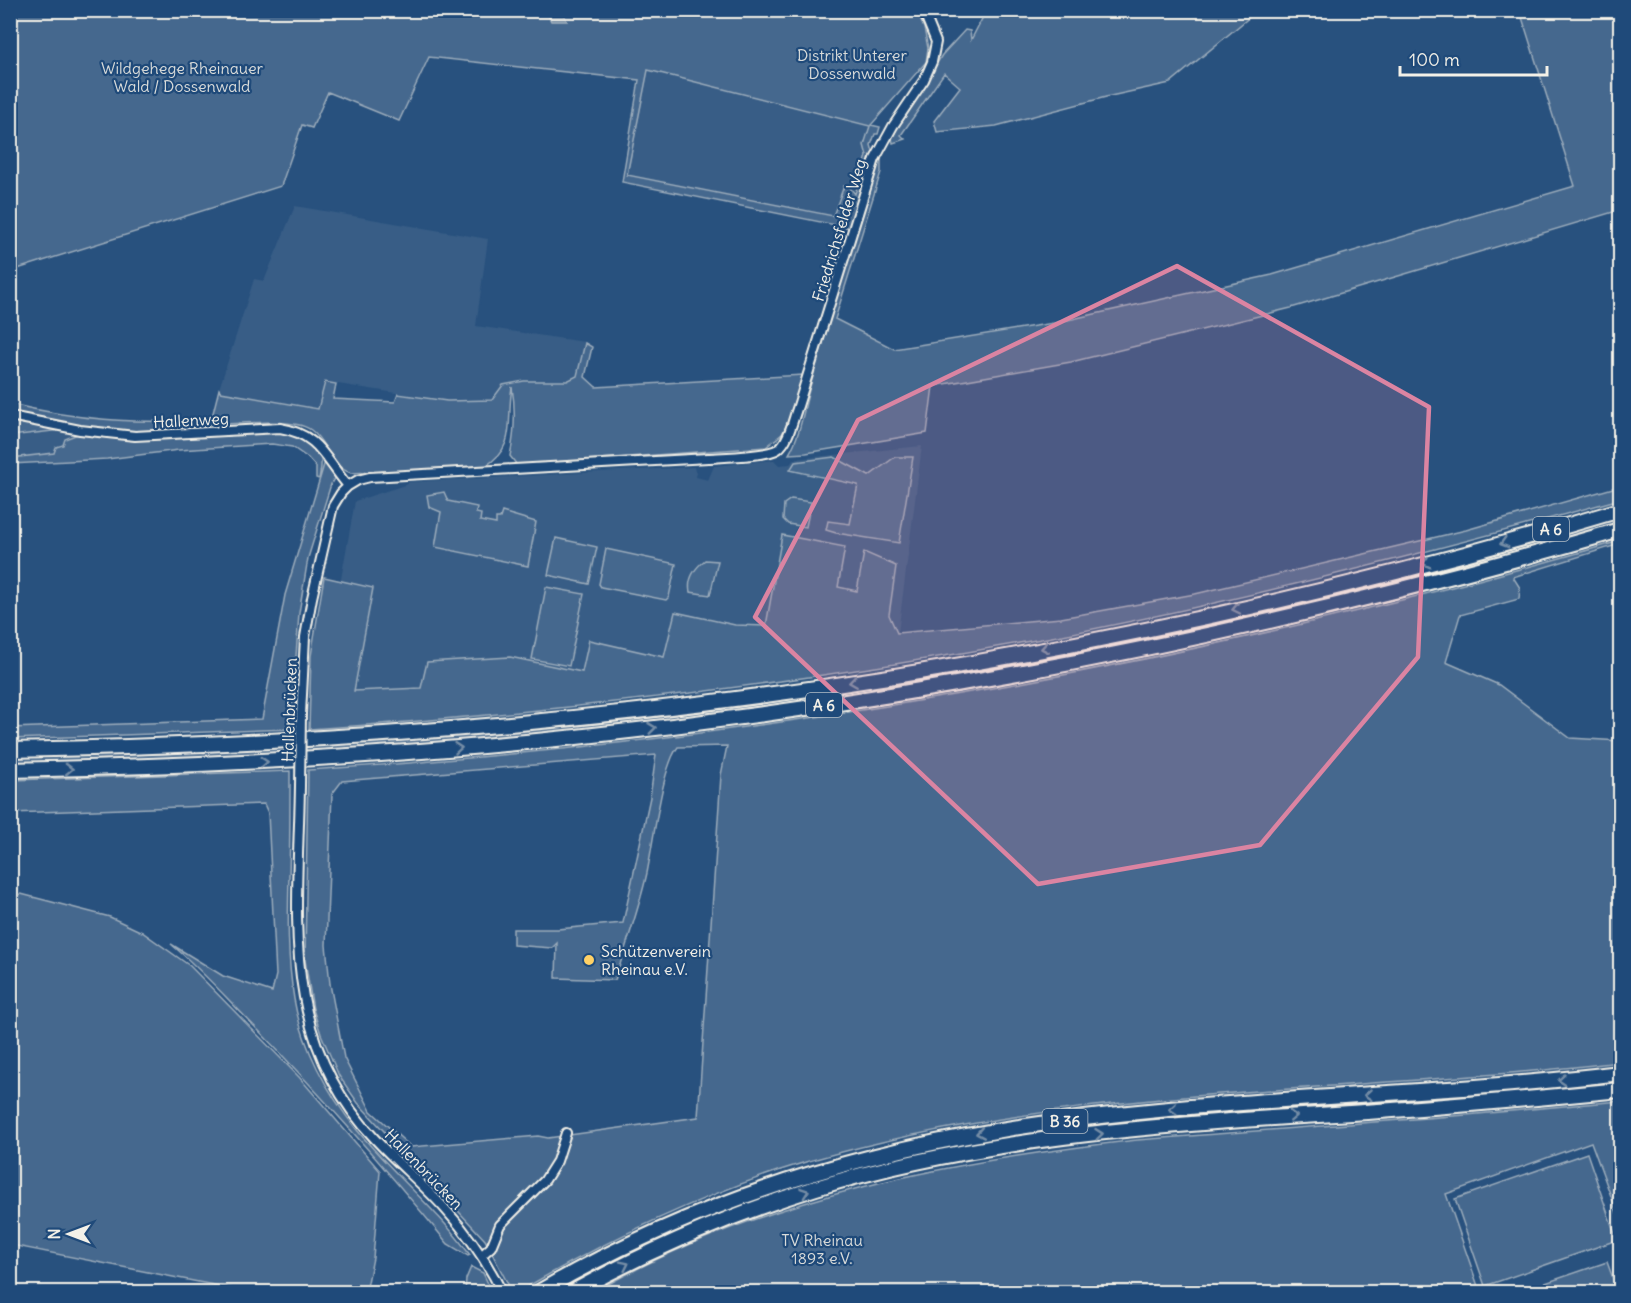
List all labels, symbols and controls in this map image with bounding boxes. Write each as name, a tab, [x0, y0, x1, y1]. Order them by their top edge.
scale bar	[1400, 39, 1547, 77]
park label: Distrikt Unterer Dossenwald	[797, 45, 907, 83]
text: 100 m	[1409, 48, 1460, 71]
park label: Wildgehege Rheinauer Wald / Dossenwald	[101, 58, 264, 96]
street label: Friedrichsfelder Weg	[808, 156, 870, 304]
street label: Hallenweg	[153, 408, 229, 432]
road number: A 6	[1533, 517, 1569, 541]
one-way arrow	[1499, 535, 1509, 548]
one-way arrow	[1421, 556, 1431, 569]
one-way arrow	[1231, 602, 1241, 615]
one-way arrow	[1040, 641, 1050, 654]
street label: Hallenbrücken	[277, 657, 301, 763]
one-way arrow	[848, 675, 857, 687]
road number: A 6	[806, 693, 842, 717]
one-way arrow	[648, 723, 657, 735]
one-way arrow	[454, 742, 463, 755]
one-way arrow	[259, 755, 268, 768]
one-way arrow	[64, 762, 73, 775]
place label: Schützenverein Rheinau e.V.	[601, 941, 711, 979]
marker: Schützenverein Rheinau e.V.	[582, 953, 596, 967]
one-way arrow	[1558, 1073, 1567, 1086]
one-way arrow	[1363, 1089, 1372, 1102]
one-way arrow	[1169, 1102, 1178, 1115]
road number: B 36	[1042, 1109, 1088, 1133]
one-way arrow	[1289, 1110, 1298, 1123]
street label: Hallenbrücken	[381, 1125, 467, 1213]
one-way arrow	[975, 1127, 985, 1139]
one-way arrow	[1094, 1128, 1104, 1140]
one-way arrow	[799, 1186, 810, 1199]
north arrow	[39, 1204, 99, 1264]
text: N	[44, 1228, 64, 1240]
park label: TV Rheinau 1893 e.V.	[781, 1230, 863, 1268]
one-way arrow	[618, 1260, 629, 1272]

